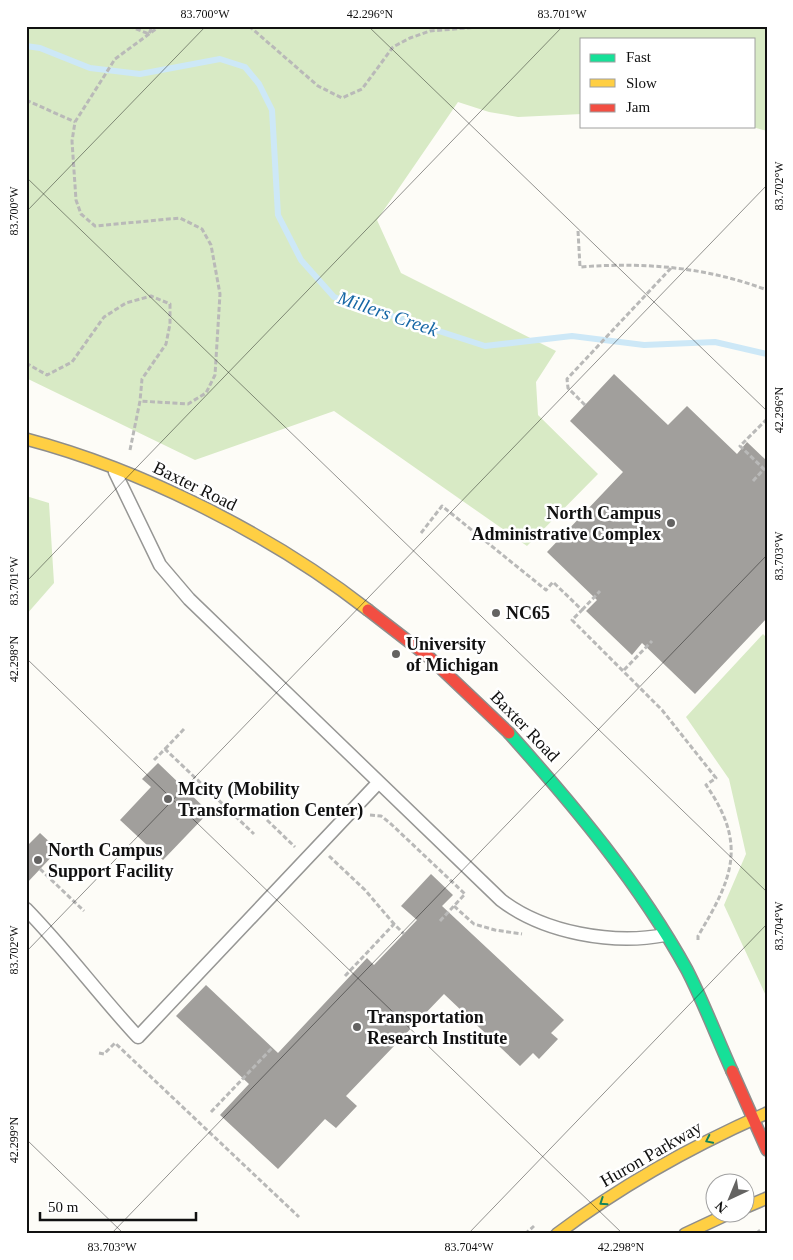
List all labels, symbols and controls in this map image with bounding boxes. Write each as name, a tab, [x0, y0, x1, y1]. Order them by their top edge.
text: 83.700°W	[180, 7, 230, 21]
text: 42.296°N	[347, 7, 394, 21]
text: 83.701°W	[537, 7, 587, 21]
legend	[580, 38, 756, 128]
text: Fast	[626, 49, 652, 65]
text: Slow	[626, 75, 657, 91]
text: Jam	[626, 99, 650, 115]
text: 83.702°W	[772, 161, 786, 211]
text: 83.700°W	[7, 186, 21, 236]
water label: Millers Creek	[334, 286, 441, 341]
text: 42.296°N	[772, 386, 786, 433]
street label: Baxter Road	[150, 457, 240, 515]
place label: North Campus Administrative Complex	[472, 503, 661, 544]
marker: North Campus Administrative Complex	[665, 517, 677, 529]
text: 83.703°W	[772, 531, 786, 581]
text: 83.701°W	[7, 556, 21, 606]
place label: NC65	[506, 603, 550, 623]
marker: NC65	[490, 607, 502, 619]
place label: University of Michigan	[406, 634, 499, 675]
text: 42.298°N	[7, 635, 21, 682]
marker: University of Michigan	[390, 648, 402, 660]
street label: Baxter Road	[486, 687, 564, 765]
place label: Mcity (Mobility Transformation Center)	[178, 779, 363, 821]
marker: Mcity (Mobility Transformation Center)	[162, 793, 174, 805]
place label: North Campus Support Facility	[48, 840, 174, 881]
marker: North Campus Support Facility	[32, 854, 44, 866]
text: 83.704°W	[772, 901, 786, 951]
text: 83.702°W	[7, 925, 21, 975]
place label: Transportation Research Institute	[367, 1007, 507, 1048]
marker: Transportation Research Institute	[351, 1021, 363, 1033]
text: 42.299°N	[7, 1116, 21, 1163]
street label: Huron Parkway	[597, 1117, 705, 1191]
one-way arrow	[705, 1134, 714, 1144]
north arrow	[706, 1172, 756, 1222]
scale bar	[40, 1190, 196, 1222]
one-way arrow	[599, 1195, 608, 1205]
text: N	[712, 1198, 730, 1216]
text: 50 m	[48, 1199, 79, 1215]
text: 83.703°W	[87, 1240, 137, 1254]
text: 83.704°W	[444, 1240, 494, 1254]
text: 42.298°N	[598, 1240, 645, 1254]

